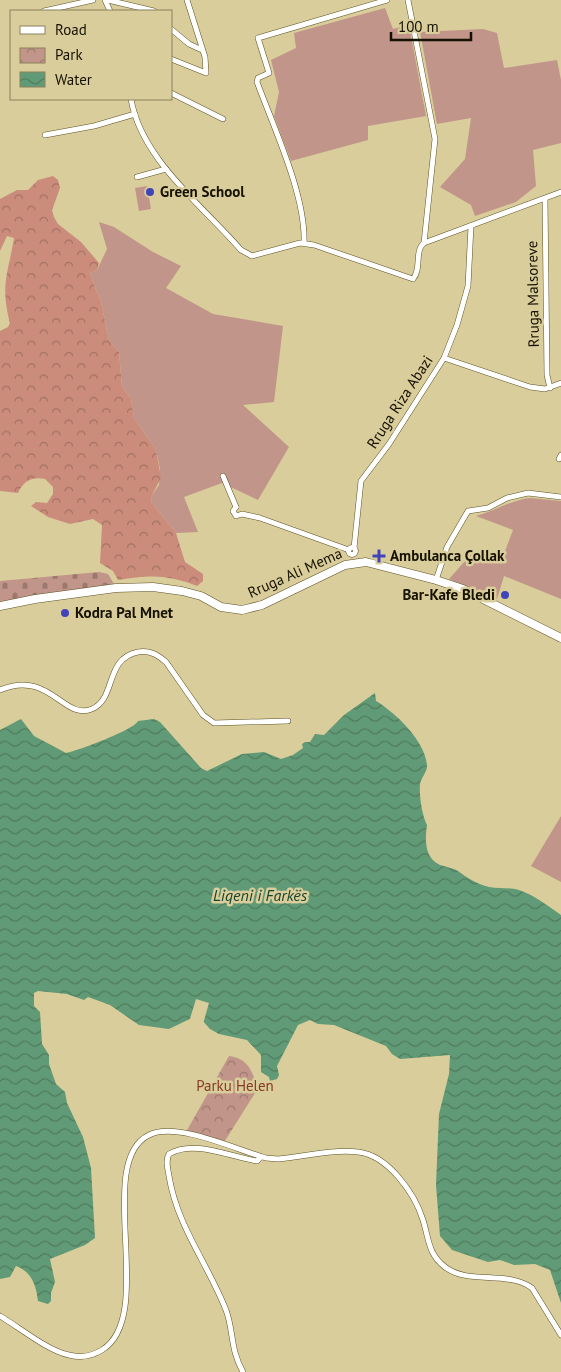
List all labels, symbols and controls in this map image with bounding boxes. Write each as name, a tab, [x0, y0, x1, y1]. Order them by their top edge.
legend	[10, 10, 172, 100]
scale bar	[391, 10, 471, 42]
text: 100 m	[398, 17, 439, 36]
text: Road	[55, 20, 87, 39]
text: Park	[55, 45, 83, 64]
text: Water	[55, 70, 92, 89]
place label: Green School	[160, 182, 245, 201]
marker: Green School	[144, 186, 156, 198]
street label: Rruga Malsoreve	[522, 241, 543, 347]
street label: Rruga Riza Abazi	[362, 352, 437, 452]
street label: Rruga Ali Mema	[245, 543, 345, 602]
place label: Ambulanca Çollak	[390, 546, 505, 565]
marker: Ambulanca Çollak	[372, 549, 386, 563]
place label: Bar-Kafe Bledi	[402, 585, 495, 604]
marker: Bar-Kafe Bledi	[499, 589, 511, 601]
place label: Kodra Pal Mnet	[75, 603, 174, 622]
marker: Kodra Pal Mnet	[59, 607, 71, 619]
water label: Liqeni i Farkës	[213, 885, 308, 905]
park label: Parku Helen	[196, 1076, 274, 1095]

